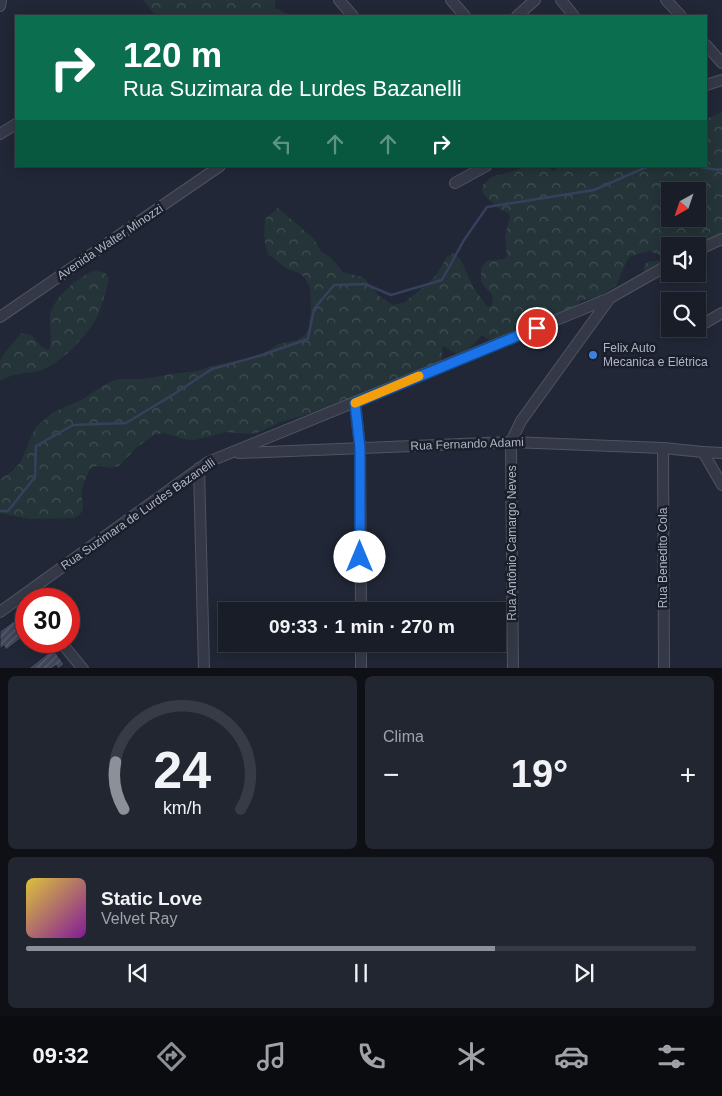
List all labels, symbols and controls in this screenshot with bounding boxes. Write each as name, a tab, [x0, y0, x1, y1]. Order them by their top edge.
icon: right	[40, 35, 105, 100]
text: 120 m	[123, 35, 222, 74]
text: Rua Suzimara de Lurdes Bazanelli	[123, 76, 462, 101]
icon: left	[268, 130, 296, 158]
icon: ahead	[321, 130, 349, 158]
icon: ahead	[374, 130, 402, 158]
icon: right	[427, 130, 455, 158]
north arrow	[661, 182, 706, 228]
map controls	[661, 182, 706, 337]
street label: Avenida Walter Minozzi	[54, 201, 166, 283]
button: sound	[661, 237, 706, 282]
button: search	[661, 292, 706, 337]
pin	[516, 307, 558, 349]
icon: arrive	[523, 314, 551, 342]
place label: Felix Auto Mecanica e Elétrica	[603, 341, 708, 369]
marker: Felix Auto Mecanica e Elétrica	[587, 349, 599, 361]
street label: Rua Fernando Adami	[410, 435, 524, 453]
street label: Rua Suzimara de Lurdes Bazanelli	[58, 455, 218, 573]
street label: Rua Antônio Camargo Neves	[505, 465, 519, 621]
street label: Rua Benedito Cola	[656, 507, 670, 608]
position arrow	[333, 530, 385, 582]
speed limit sign: 30	[15, 588, 80, 653]
text: 09:33 · 1 min · 270 m	[269, 616, 455, 637]
text: Clima	[383, 728, 424, 745]
text: 24	[154, 741, 211, 799]
text: 19°	[511, 753, 568, 795]
text: −	[383, 759, 399, 790]
text: +	[680, 759, 696, 790]
text: km/h	[163, 798, 202, 818]
text: Static Love	[101, 888, 202, 909]
text: Velvet Ray	[101, 910, 177, 927]
icon: previous	[124, 959, 152, 987]
icon: pause	[347, 959, 375, 987]
icon: next	[570, 959, 598, 987]
icon: directions	[154, 1039, 189, 1074]
icon: music	[254, 1039, 289, 1074]
icon: phone	[354, 1039, 389, 1074]
icon: climate	[454, 1039, 489, 1074]
icon: car	[554, 1039, 589, 1074]
icon: filters	[654, 1039, 689, 1074]
text: 09:32	[33, 1043, 89, 1068]

